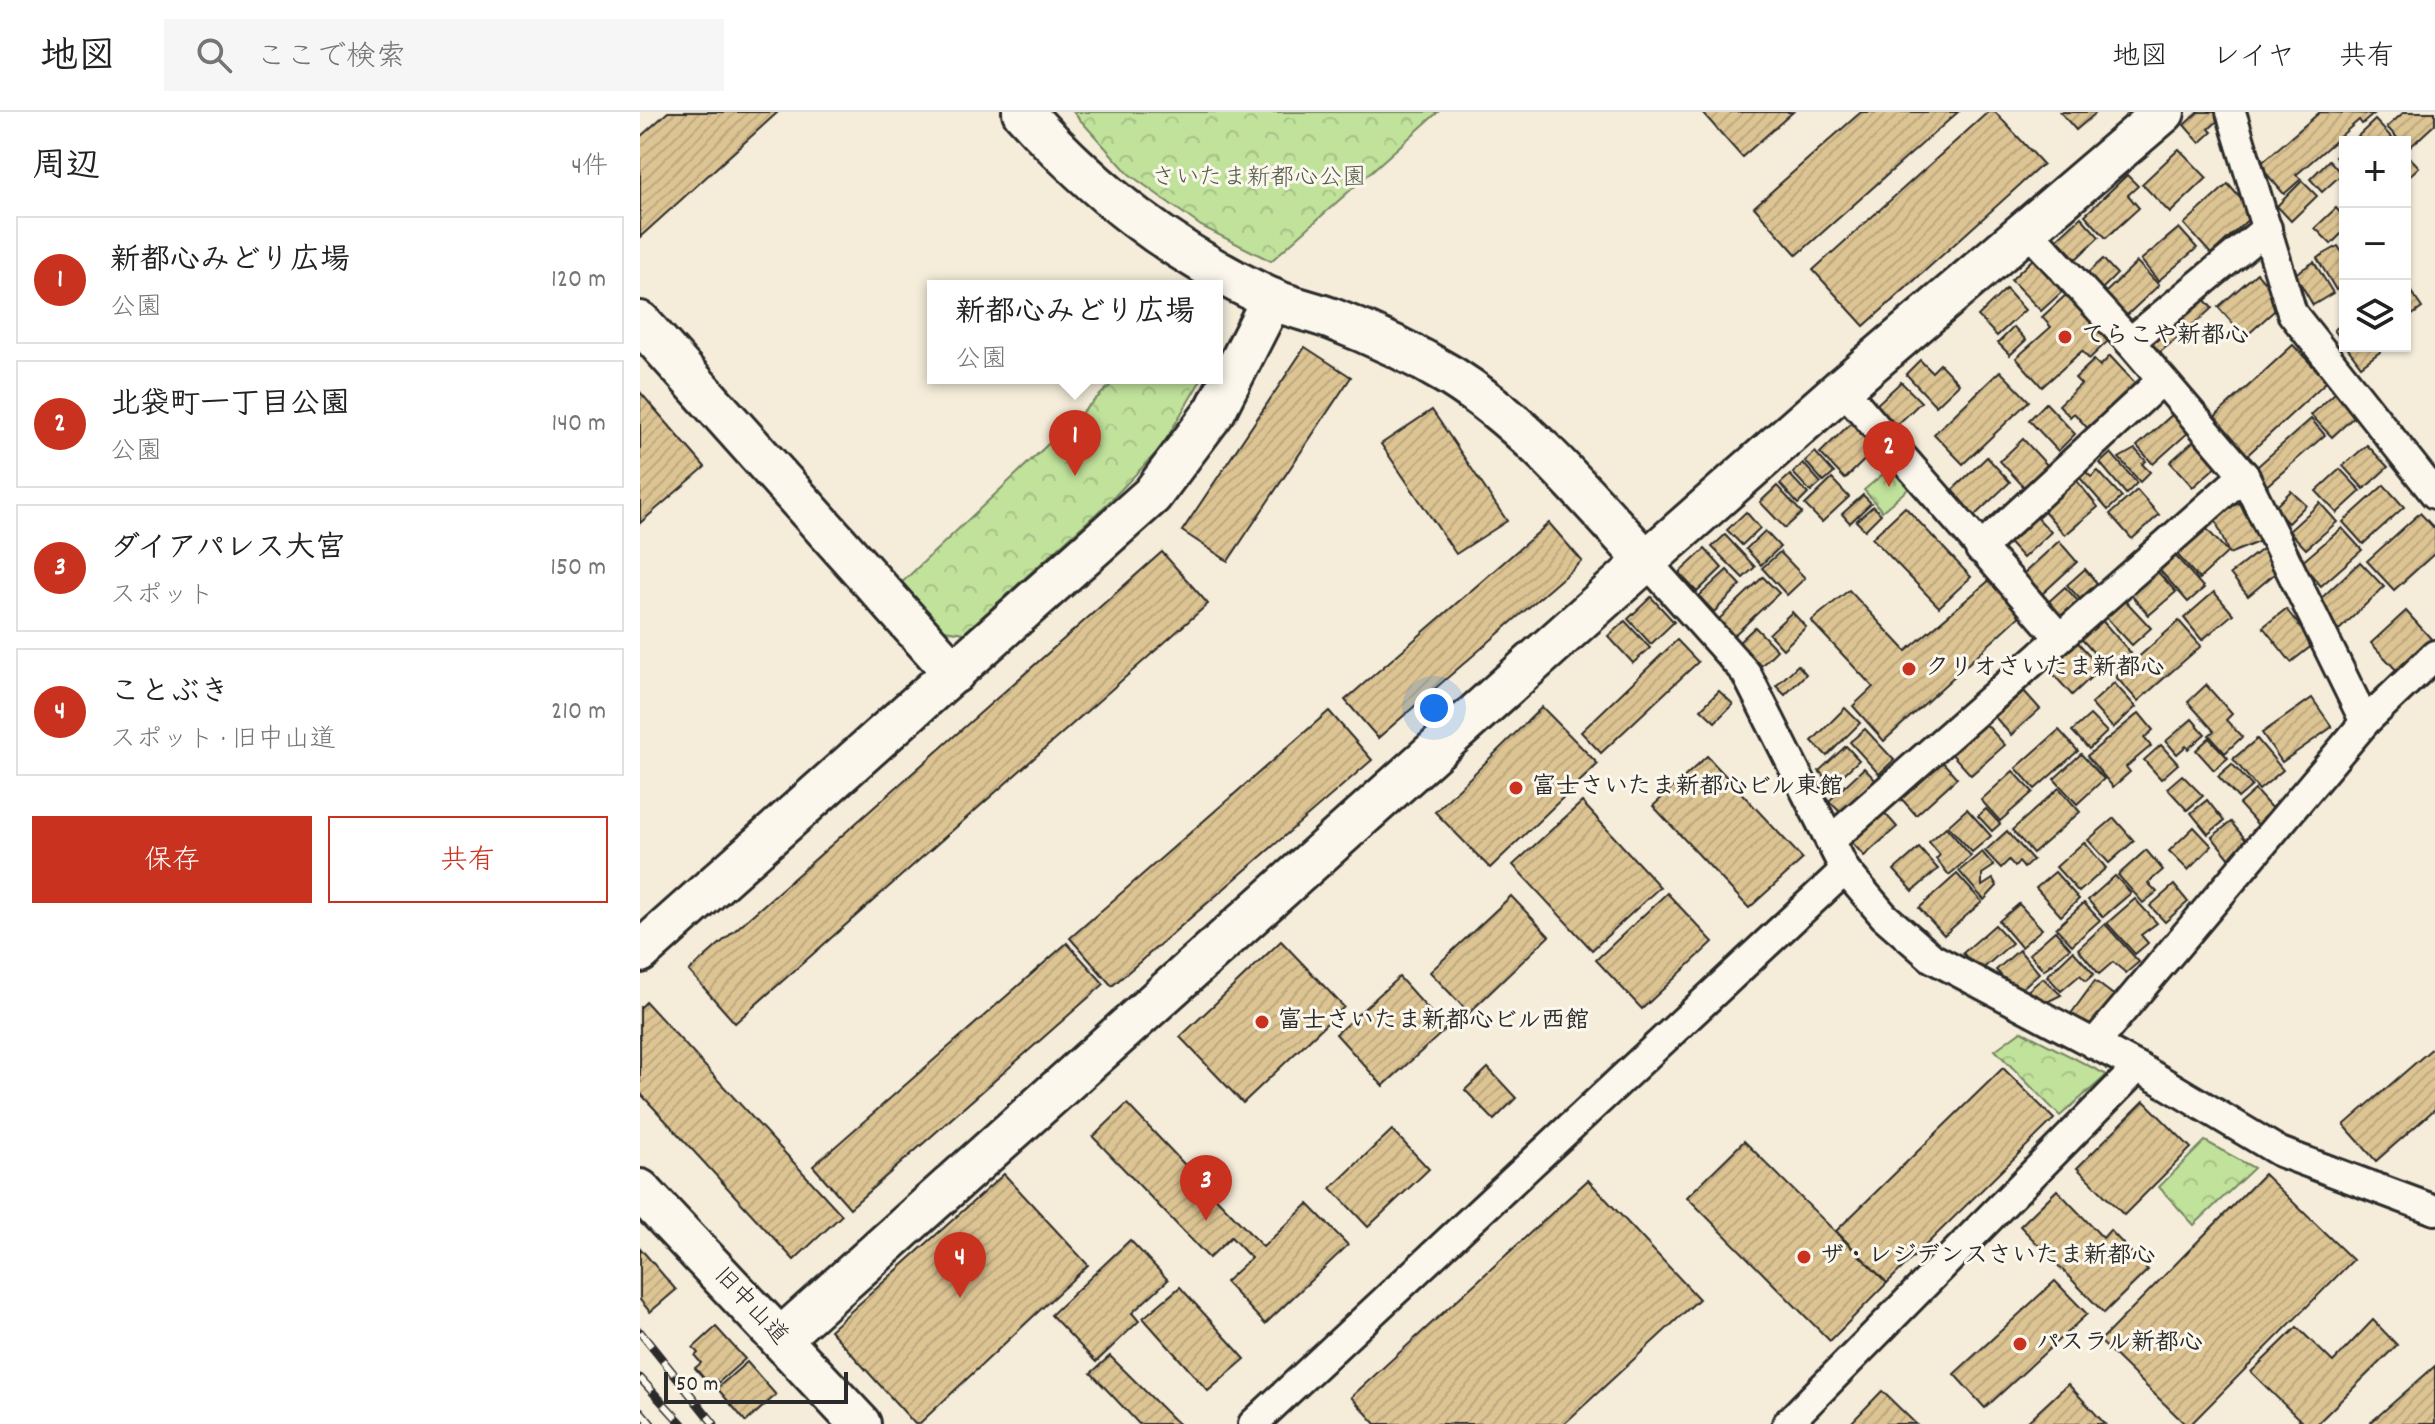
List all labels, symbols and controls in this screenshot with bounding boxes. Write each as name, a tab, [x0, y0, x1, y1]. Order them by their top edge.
search box	[164, 19, 724, 91]
text: 地図	[40, 32, 116, 87]
icon: search	[192, 33, 236, 77]
text: ここで検索	[256, 38, 406, 81]
text: 地図	[2112, 39, 2168, 79]
text: レイヤ	[2212, 39, 2295, 79]
text: 共有	[2339, 39, 2395, 79]
map controls	[2339, 136, 2411, 352]
button: +	[2339, 136, 2411, 208]
text: 周辺	[32, 144, 100, 193]
text: 4件	[571, 149, 608, 186]
park label: さいたま新都心公園	[1151, 162, 1367, 196]
button: −	[2339, 208, 2411, 280]
text: 新都心みどり広場	[110, 241, 350, 284]
text: 1	[57, 262, 63, 299]
text: 120 m	[551, 262, 606, 299]
popup	[927, 280, 1223, 384]
button: layers	[2339, 280, 2411, 352]
text: 公園	[110, 290, 162, 327]
text: 新都心みどり広場	[955, 293, 1195, 336]
place label: てらこや新都心	[2081, 320, 2249, 354]
marker: てらこや新都心	[2056, 328, 2074, 346]
text: 公園	[955, 342, 1007, 379]
text: 北袋町一丁目公園	[110, 385, 350, 428]
text: 2	[54, 406, 66, 443]
text: 140 m	[552, 406, 606, 443]
pin: 1	[1049, 410, 1101, 476]
pin: 2	[1863, 421, 1915, 487]
text: 公園	[110, 434, 162, 471]
text: ダイアパレス大宮	[110, 529, 345, 572]
text: 3	[54, 550, 66, 587]
text: 150 m	[550, 550, 606, 587]
text: スポット	[110, 578, 214, 615]
place label: クリオさいたま新都心	[1925, 652, 2165, 686]
marker: クリオさいたま新都心	[1900, 660, 1918, 678]
text: ことぶき	[110, 673, 230, 716]
your location	[1414, 688, 1454, 728]
text: 4	[55, 694, 65, 731]
text: 210 m	[551, 694, 606, 731]
text: スポット · 旧中山道	[110, 722, 336, 759]
place label: 富士さいたま新都心ビル東館	[1532, 771, 1843, 805]
marker: 富士さいたま新都心ビル東館	[1507, 779, 1525, 797]
button: 保存	[32, 816, 312, 903]
button: 共有	[328, 816, 608, 903]
place label: 富士さいたま新都心ビル西館	[1278, 1005, 1589, 1039]
marker: 富士さいたま新都心ビル西館	[1253, 1013, 1271, 1031]
pin: 3	[1180, 1155, 1232, 1221]
pin: 4	[934, 1232, 986, 1298]
place label: ザ・レジデンスさいたま新都心	[1820, 1240, 2156, 1274]
marker: ザ・レジデンスさいたま新都心	[1795, 1248, 1813, 1266]
street label: 旧中山道	[705, 1260, 795, 1354]
place label: パスラル新都心	[2036, 1327, 2203, 1361]
marker: パスラル新都心	[2011, 1335, 2029, 1353]
scale bar	[664, 1368, 848, 1404]
text: 50 m	[676, 1370, 718, 1401]

